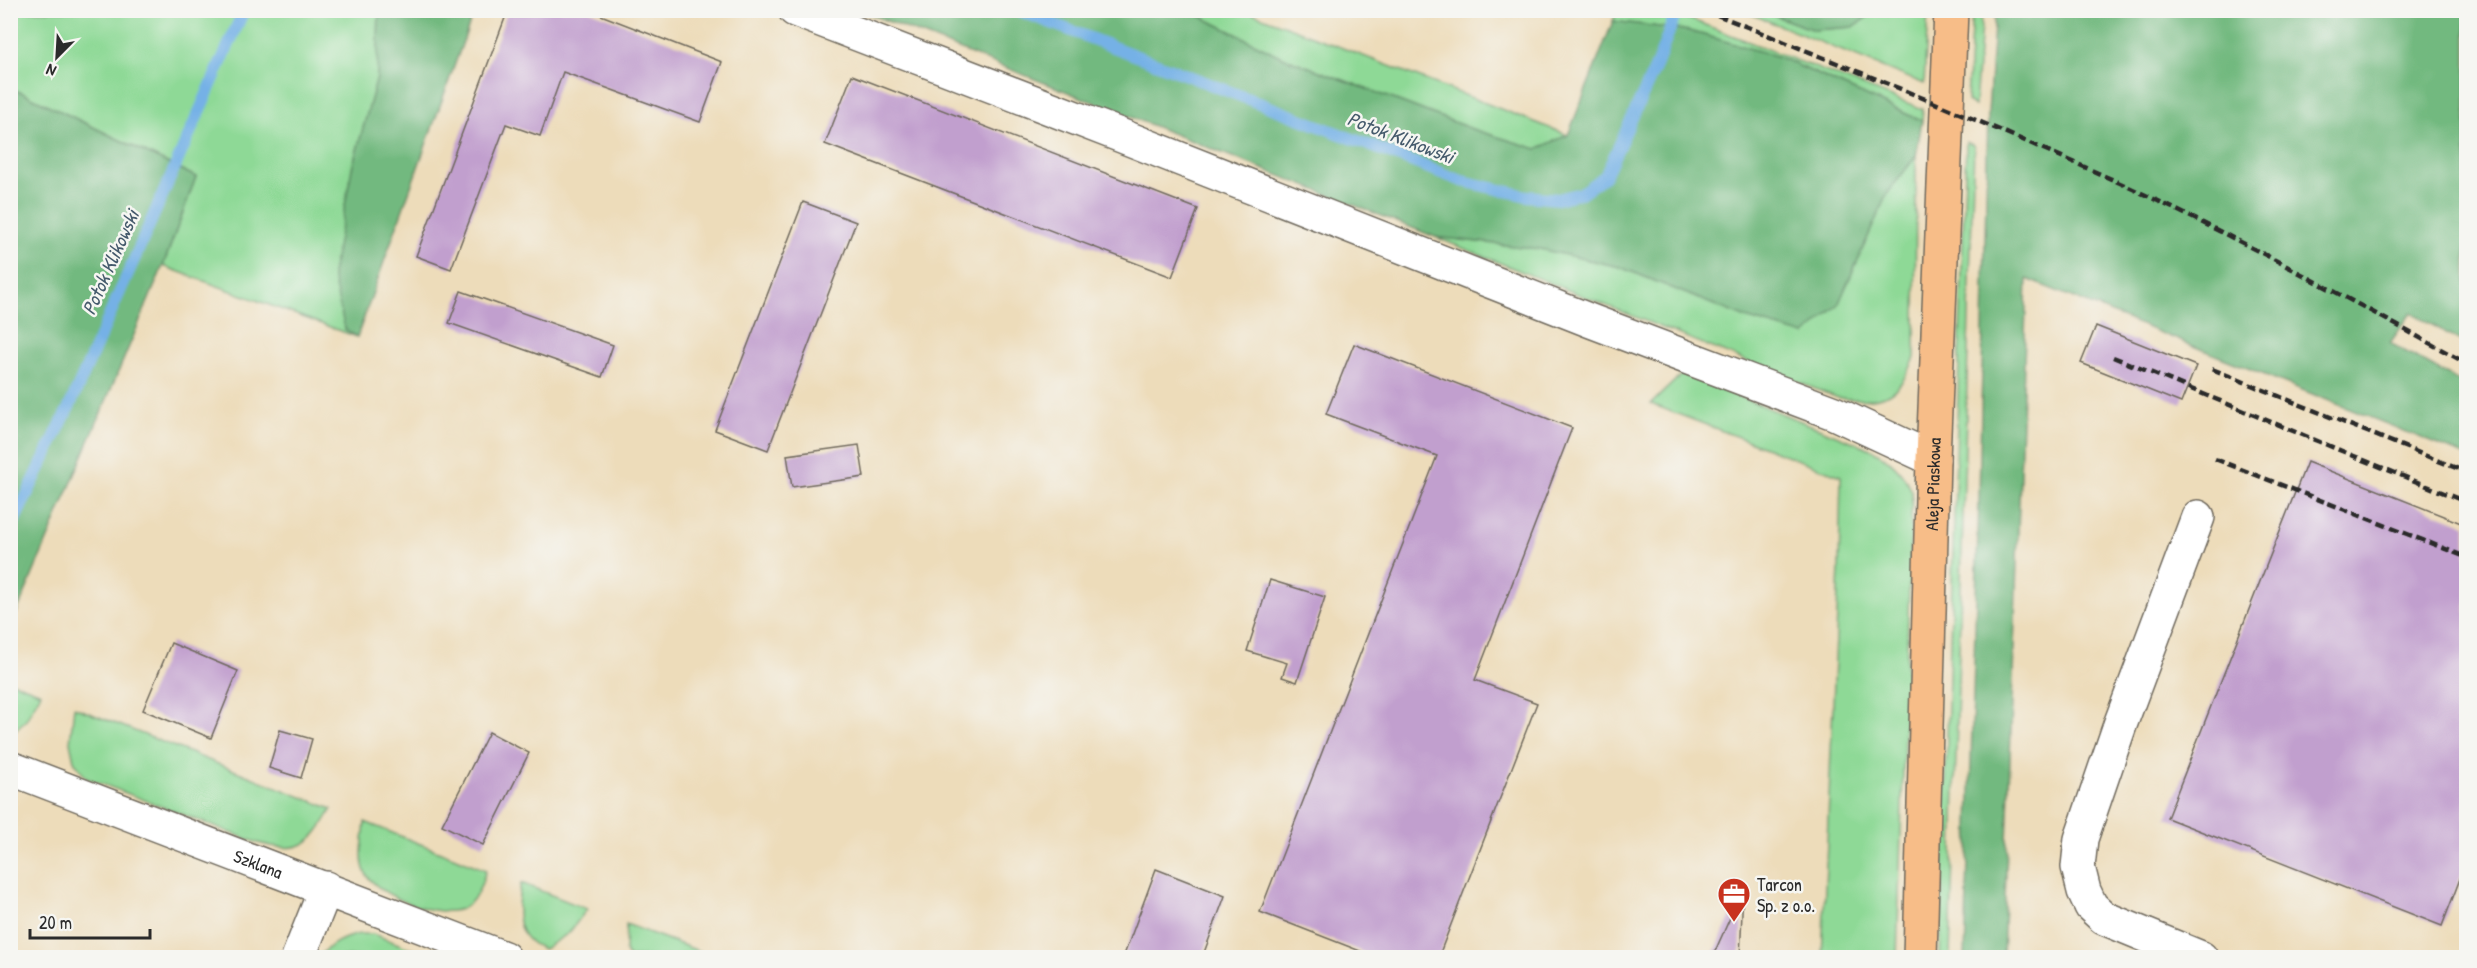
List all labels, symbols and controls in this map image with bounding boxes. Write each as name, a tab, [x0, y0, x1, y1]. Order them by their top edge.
north arrow	[27, 27, 87, 87]
text: N	[42, 59, 59, 82]
water label: Potok Klikowski	[1344, 104, 1460, 171]
water label: Potok Klikowski	[75, 203, 146, 319]
street label: Aleja Piaskowa	[1919, 437, 1946, 531]
street label: Szklana	[230, 843, 286, 884]
place label: Tarcon Sp. z o.o.	[1757, 872, 1815, 918]
office icon: Tarcon Sp. z o.o.	[1716, 876, 1752, 923]
scale bar	[30, 902, 150, 940]
text: 20 m	[39, 910, 72, 935]

